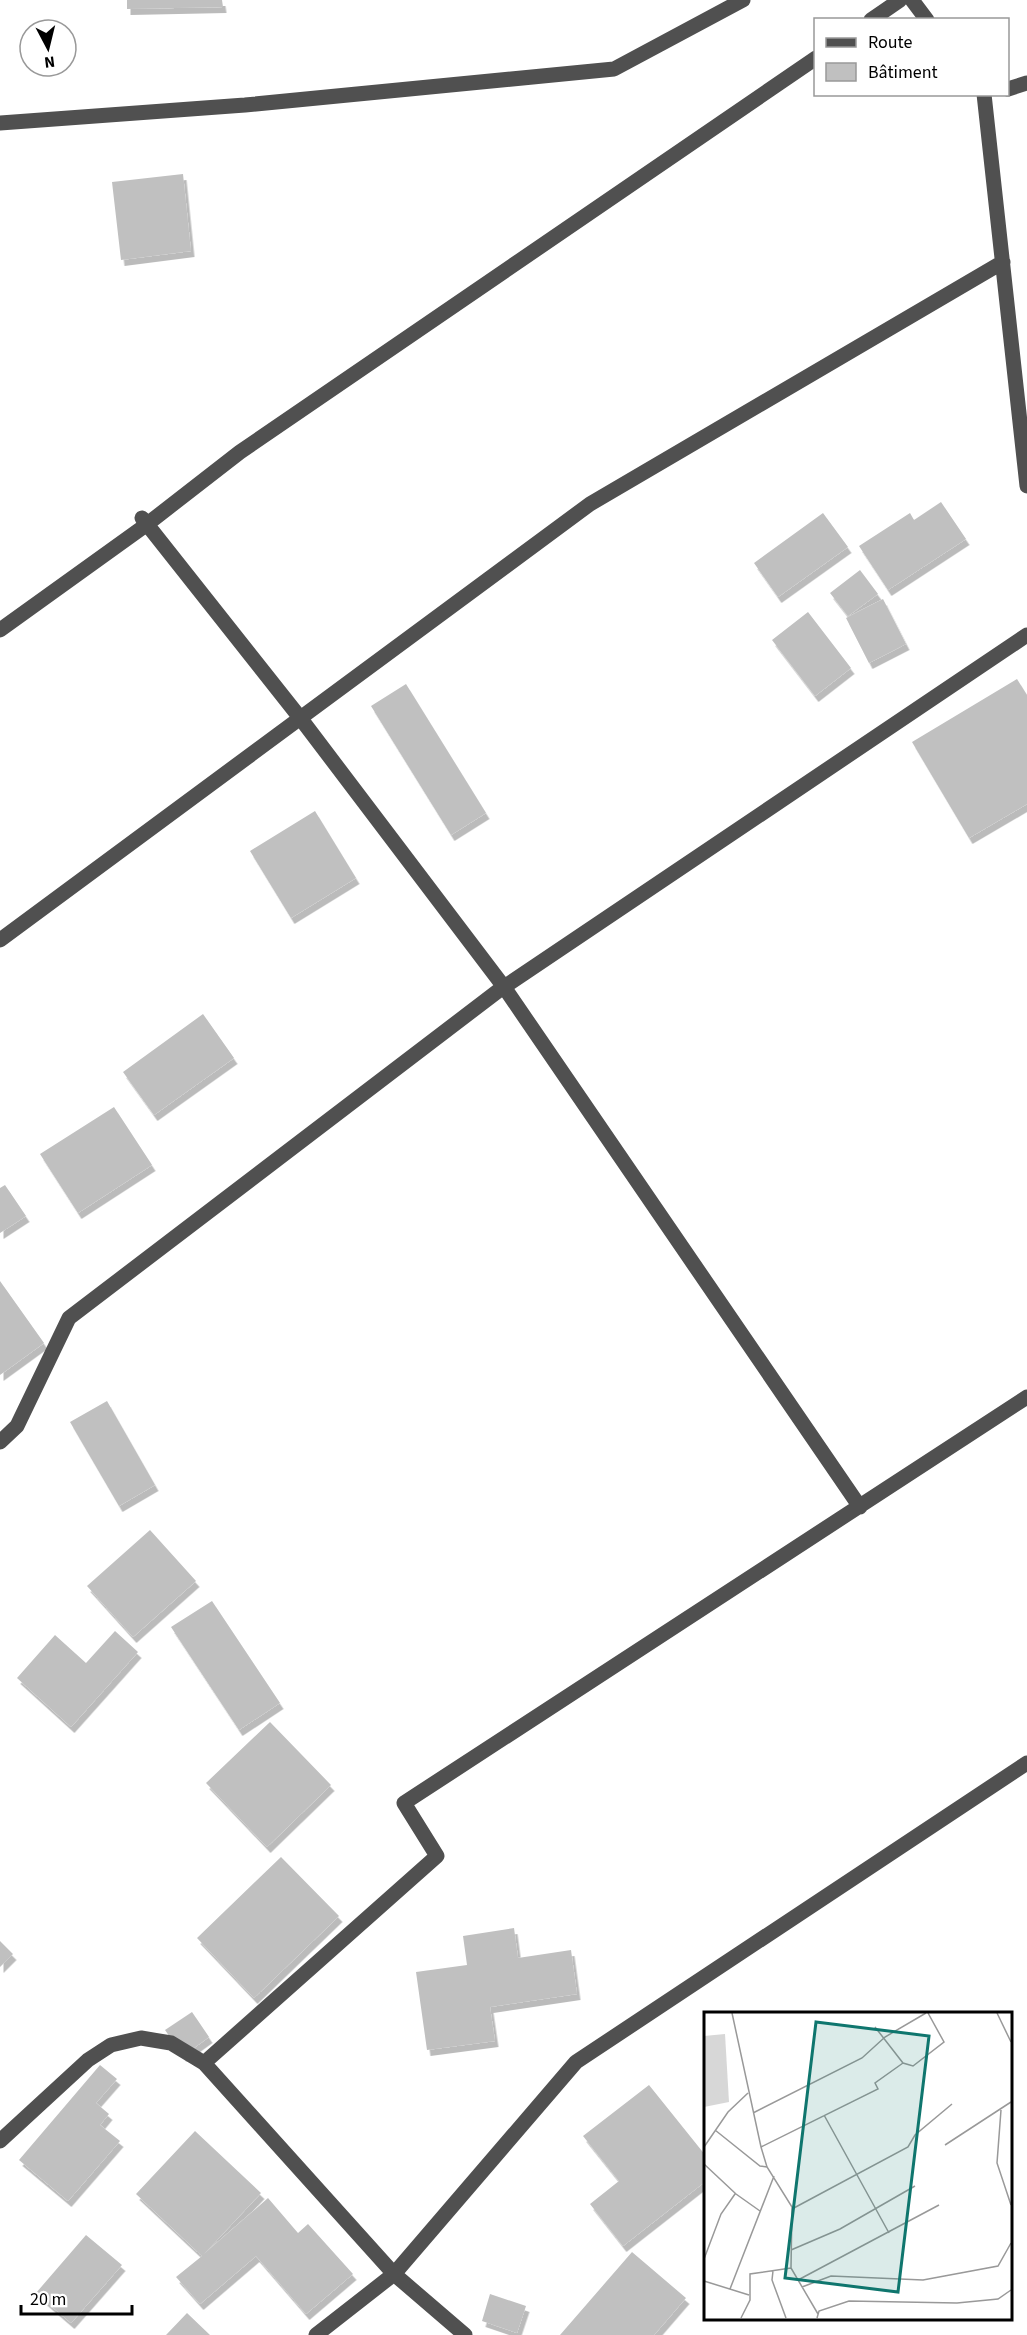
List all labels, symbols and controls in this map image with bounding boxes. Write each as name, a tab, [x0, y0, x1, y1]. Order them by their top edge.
north arrow	[18, 18, 78, 78]
legend	[814, 18, 1009, 96]
text: Route	[868, 30, 912, 55]
text: N	[43, 50, 56, 73]
text: Bâtiment	[868, 60, 938, 85]
inset map	[704, 2012, 1012, 2320]
scale bar	[21, 2278, 132, 2316]
text: 20 m	[30, 2287, 66, 2312]

